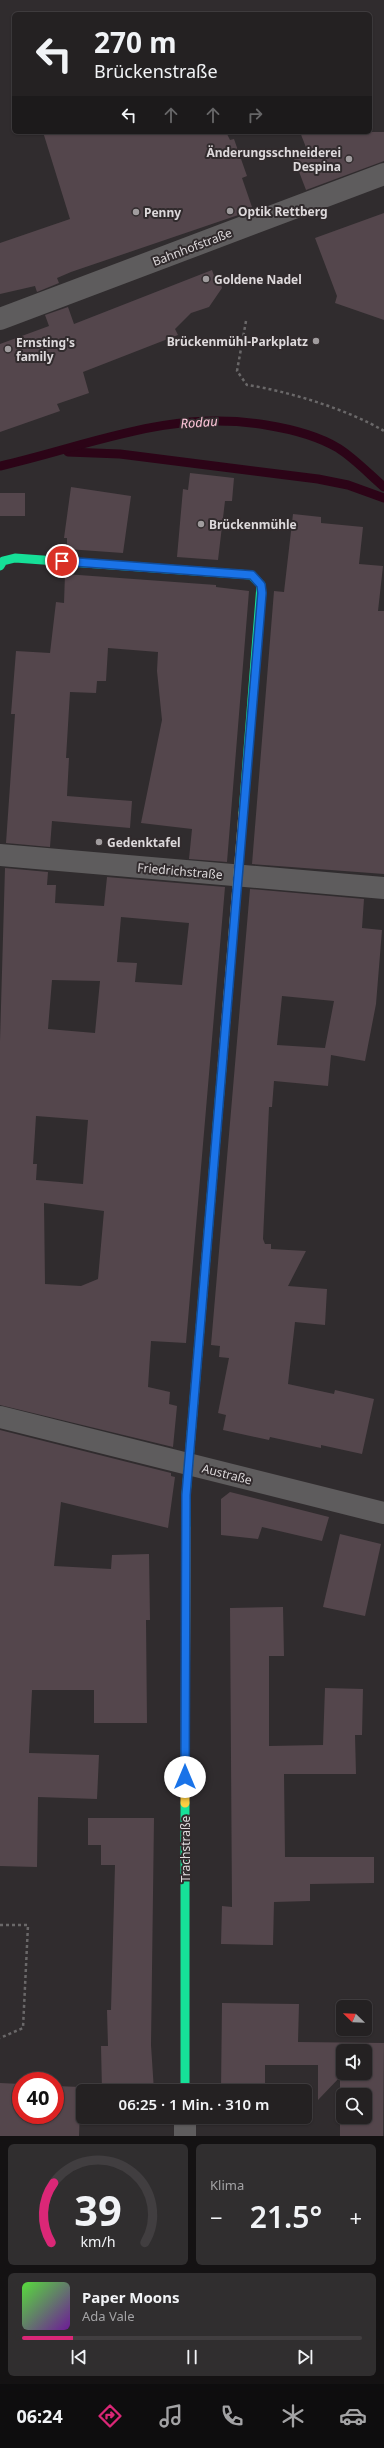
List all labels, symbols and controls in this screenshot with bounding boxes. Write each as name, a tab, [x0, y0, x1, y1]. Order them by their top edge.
text: 270 m	[94, 23, 177, 61]
icon: left	[28, 28, 80, 80]
text: Brückenstraße	[94, 59, 218, 83]
icon: left	[118, 104, 140, 126]
icon: ahead	[160, 104, 182, 126]
icon: ahead	[202, 104, 224, 126]
icon: right	[244, 104, 266, 126]
place label: Änderungsschneiderei Despina	[206, 144, 341, 175]
marker: Änderungsschneiderei Despina	[344, 154, 354, 164]
place label: Optik Rettberg	[238, 203, 327, 220]
place label: Penny	[144, 204, 181, 221]
marker: Optik Rettberg	[225, 206, 235, 216]
marker: Penny	[131, 207, 141, 217]
street label: Bahnhofstraße	[150, 224, 234, 270]
place label: Goldene Nadel	[214, 271, 302, 288]
marker: Goldene Nadel	[201, 274, 211, 284]
place label: Brückenmühl-Parkplatz	[167, 333, 308, 350]
place label: Ernsting's family	[16, 334, 75, 365]
marker: Brückenmühl-Parkplatz	[311, 336, 321, 346]
marker: Ernsting's family	[3, 344, 13, 354]
water label: Rodau	[180, 412, 219, 432]
place label: Brückenmühle	[209, 516, 297, 533]
marker: Brückenmühle	[196, 519, 206, 529]
pin	[45, 544, 79, 578]
icon: arrive	[51, 550, 73, 572]
place label: Gedenktafel	[107, 834, 181, 851]
marker: Gedenktafel	[94, 837, 104, 847]
street label: Friedrichstraße	[137, 859, 224, 883]
street label: Austraße	[200, 1460, 254, 1488]
position arrow	[164, 1756, 206, 1798]
street label: Trachstraße	[177, 1815, 194, 1882]
north arrow	[336, 2000, 372, 2036]
map controls	[336, 2000, 372, 2124]
button: sound	[336, 2044, 372, 2080]
speed limit sign: 40	[12, 2072, 64, 2124]
button: search	[336, 2088, 372, 2124]
text: 06:25 · 1 Min. · 310 m	[119, 2094, 269, 2114]
text: Klima	[210, 2176, 244, 2194]
text: 39	[74, 2181, 122, 2237]
text: 21.5°	[250, 2196, 322, 2237]
text: −	[210, 2202, 223, 2232]
text: +	[349, 2202, 362, 2232]
text: km/h	[80, 2231, 116, 2250]
text: Paper Moons	[82, 2287, 180, 2307]
text: Ada Vale	[82, 2307, 135, 2325]
icon: previous	[68, 2346, 90, 2368]
icon: pause	[181, 2346, 203, 2368]
icon: next	[294, 2346, 316, 2368]
icon: directions	[96, 2402, 124, 2430]
icon: music	[157, 2402, 185, 2430]
icon: phone	[218, 2402, 246, 2430]
icon: climate	[279, 2402, 307, 2430]
icon: car	[339, 2402, 367, 2430]
text: 06:24	[16, 2404, 63, 2428]

